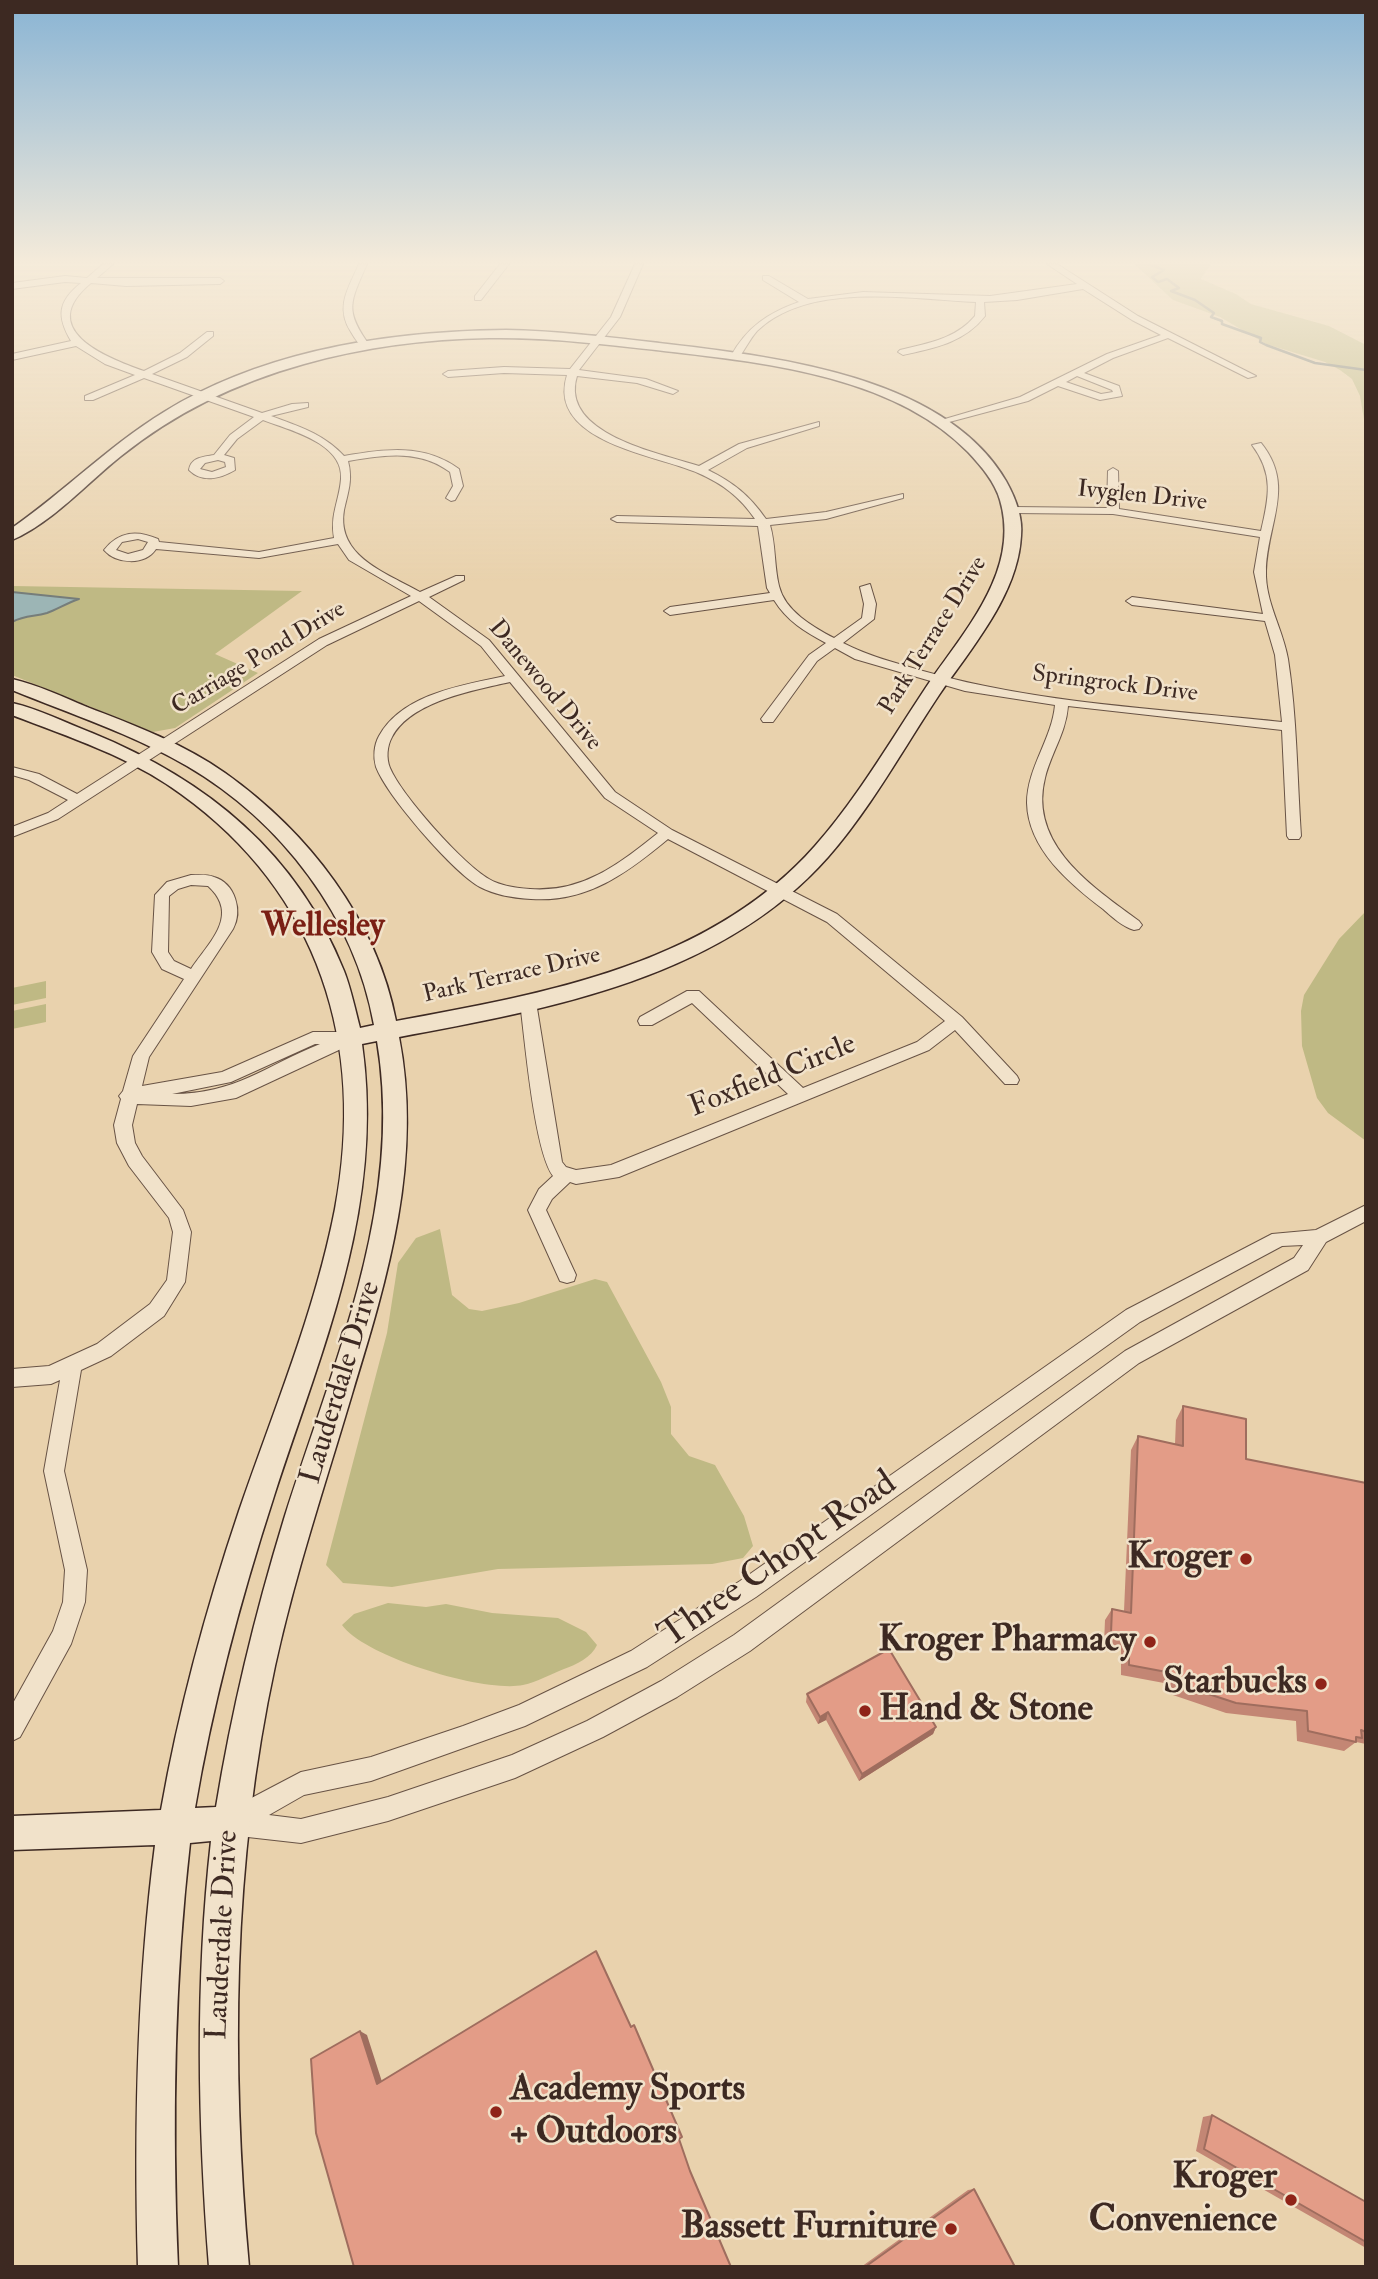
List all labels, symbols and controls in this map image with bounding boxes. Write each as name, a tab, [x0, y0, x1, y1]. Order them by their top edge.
street label: Ivyglen Drive	[1076, 476, 1208, 518]
street label: Park Terrace Drive	[874, 552, 994, 720]
street label: Carriage Pond Drive	[167, 596, 351, 722]
street label: Danewood Drive	[481, 615, 607, 757]
street label: Springrock Drive	[1031, 661, 1199, 709]
district label: Wellesley	[262, 908, 384, 948]
street label: Park Terrace Drive	[421, 942, 603, 1010]
street label: Foxfield Circle	[685, 1027, 861, 1127]
street label: Lauderdale Drive	[294, 1277, 390, 1489]
street label: Three Chopt Road	[652, 1463, 906, 1659]
place label: Kroger	[1127, 1537, 1232, 1581]
marker: Kroger	[1238, 1551, 1254, 1567]
place label: Kroger Pharmacy	[878, 1620, 1136, 1664]
marker: Kroger Pharmacy	[1142, 1634, 1158, 1650]
place label: Starbucks	[1163, 1662, 1307, 1706]
marker: Starbucks	[1313, 1676, 1329, 1692]
place label: Hand & Stone	[879, 1689, 1093, 1733]
marker: Hand & Stone	[857, 1703, 873, 1719]
street label: Lauderdale Drive	[201, 1829, 247, 2041]
place label: Academy Sports + Outdoors	[510, 2069, 745, 2156]
marker: Academy Sports + Outdoors	[488, 2104, 504, 2120]
place label: Kroger Convenience	[1089, 2157, 1277, 2244]
marker: Kroger Convenience	[1283, 2192, 1299, 2208]
place label: Bassett Furniture	[681, 2207, 937, 2251]
marker: Bassett Furniture	[943, 2221, 959, 2237]

